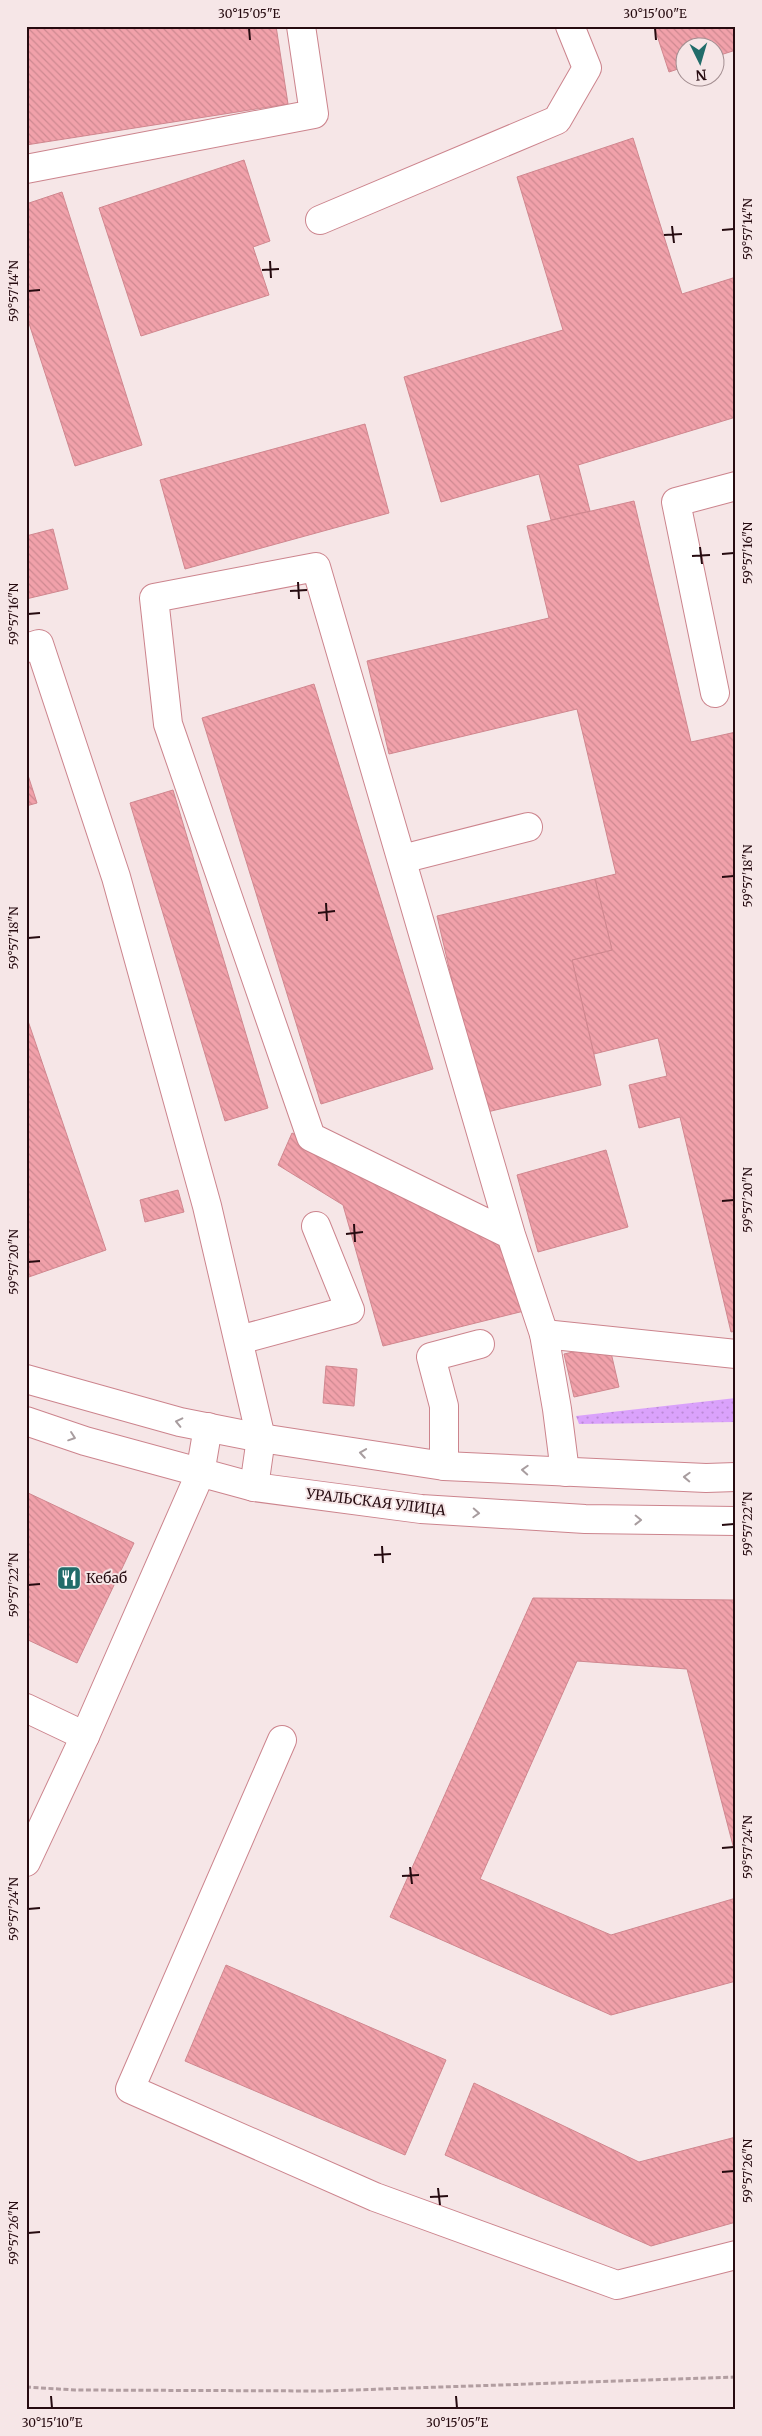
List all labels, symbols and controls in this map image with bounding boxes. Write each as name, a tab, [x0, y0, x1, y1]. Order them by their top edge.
text: 30°15'05"E	[218, 6, 280, 21]
text: 30°15'00"E	[623, 6, 687, 21]
north arrow	[674, 38, 724, 88]
text: N	[695, 66, 707, 84]
text: 59°57'14"N	[740, 197, 755, 260]
text: 59°57'14"N	[6, 259, 21, 322]
text: 59°57'16"N	[740, 521, 755, 584]
text: 59°57'16"N	[6, 582, 21, 645]
text: 59°57'18"N	[740, 844, 755, 907]
text: 59°57'18"N	[6, 906, 21, 969]
text: 59°57'20"N	[740, 1167, 755, 1233]
text: 59°57'20"N	[6, 1229, 21, 1295]
one-way arrow	[175, 1417, 184, 1428]
one-way arrow	[68, 1431, 76, 1441]
one-way arrow	[359, 1449, 368, 1459]
one-way arrow	[520, 1464, 528, 1475]
one-way arrow	[683, 1471, 691, 1482]
street label: УРАЛЬСКАЯ УЛИЦА	[304, 1484, 447, 1520]
text: 59°57'22"N	[740, 1491, 755, 1556]
one-way arrow	[472, 1507, 480, 1518]
one-way arrow	[635, 1515, 643, 1526]
text: 59°57'22"N	[6, 1552, 21, 1617]
restaurant icon: Кебаб	[56, 1565, 82, 1591]
place label: Кебаб	[86, 1569, 127, 1587]
text: 59°57'24"N	[740, 1814, 755, 1879]
text: 59°57'24"N	[6, 1876, 21, 1941]
text: 59°57'26"N	[740, 2138, 755, 2203]
text: 59°57'26"N	[6, 2200, 21, 2265]
text: 30°15'10"E	[22, 2415, 83, 2430]
text: 30°15'05"E	[426, 2415, 488, 2430]

